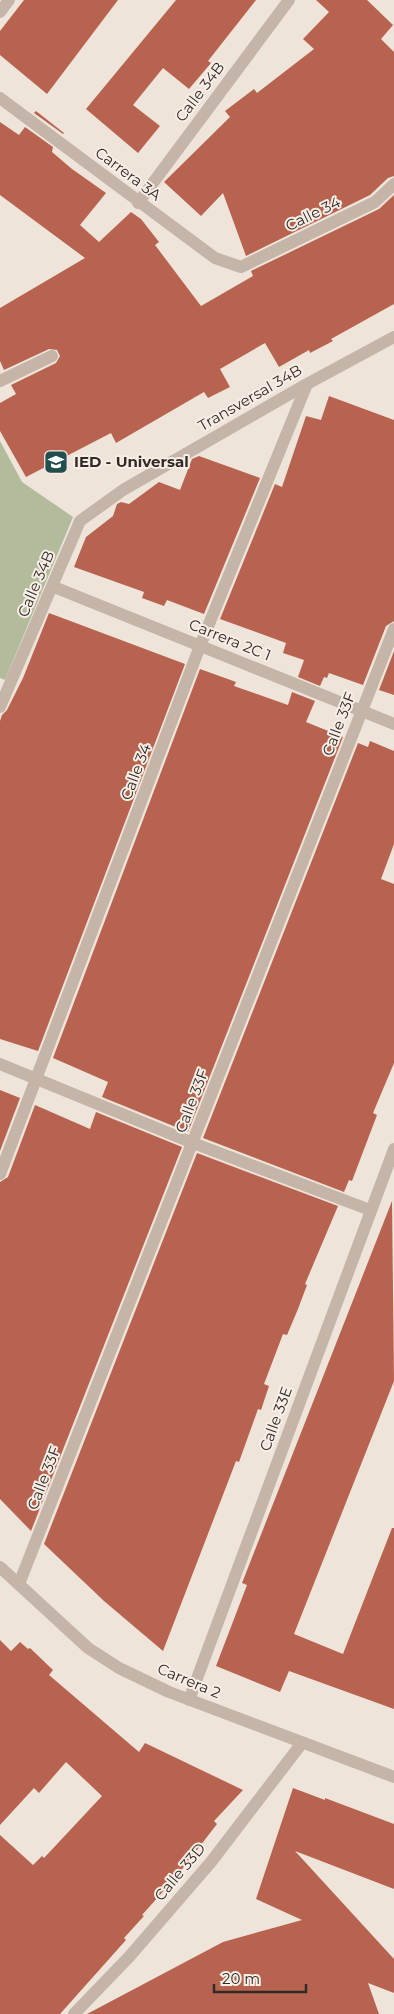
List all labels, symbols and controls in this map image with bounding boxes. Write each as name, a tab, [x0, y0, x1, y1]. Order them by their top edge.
street label: Calle 34B	[171, 58, 228, 125]
street label: Carrera 3A	[92, 143, 165, 205]
street label: Calle 34	[282, 192, 343, 235]
street label: Transversal 34B	[194, 360, 305, 435]
school or university icon: IED - Universal	[43, 449, 69, 475]
place label: IED - Universal	[74, 452, 189, 471]
street label: Calle 34B	[13, 548, 58, 620]
street label: Carrera 2C 1	[186, 614, 274, 665]
street label: Calle 33F	[318, 689, 359, 758]
street label: Calle 34	[116, 741, 155, 803]
street label: Calle 33F	[171, 1066, 212, 1135]
street label: Calle 33E	[255, 1384, 296, 1454]
street label: Calle 33F	[23, 1443, 64, 1512]
street label: Carrera 2	[155, 1659, 224, 1702]
street label: Calle 33D	[150, 1839, 209, 1904]
scale bar	[214, 1962, 306, 1994]
text: 20 m	[222, 1969, 260, 1988]

